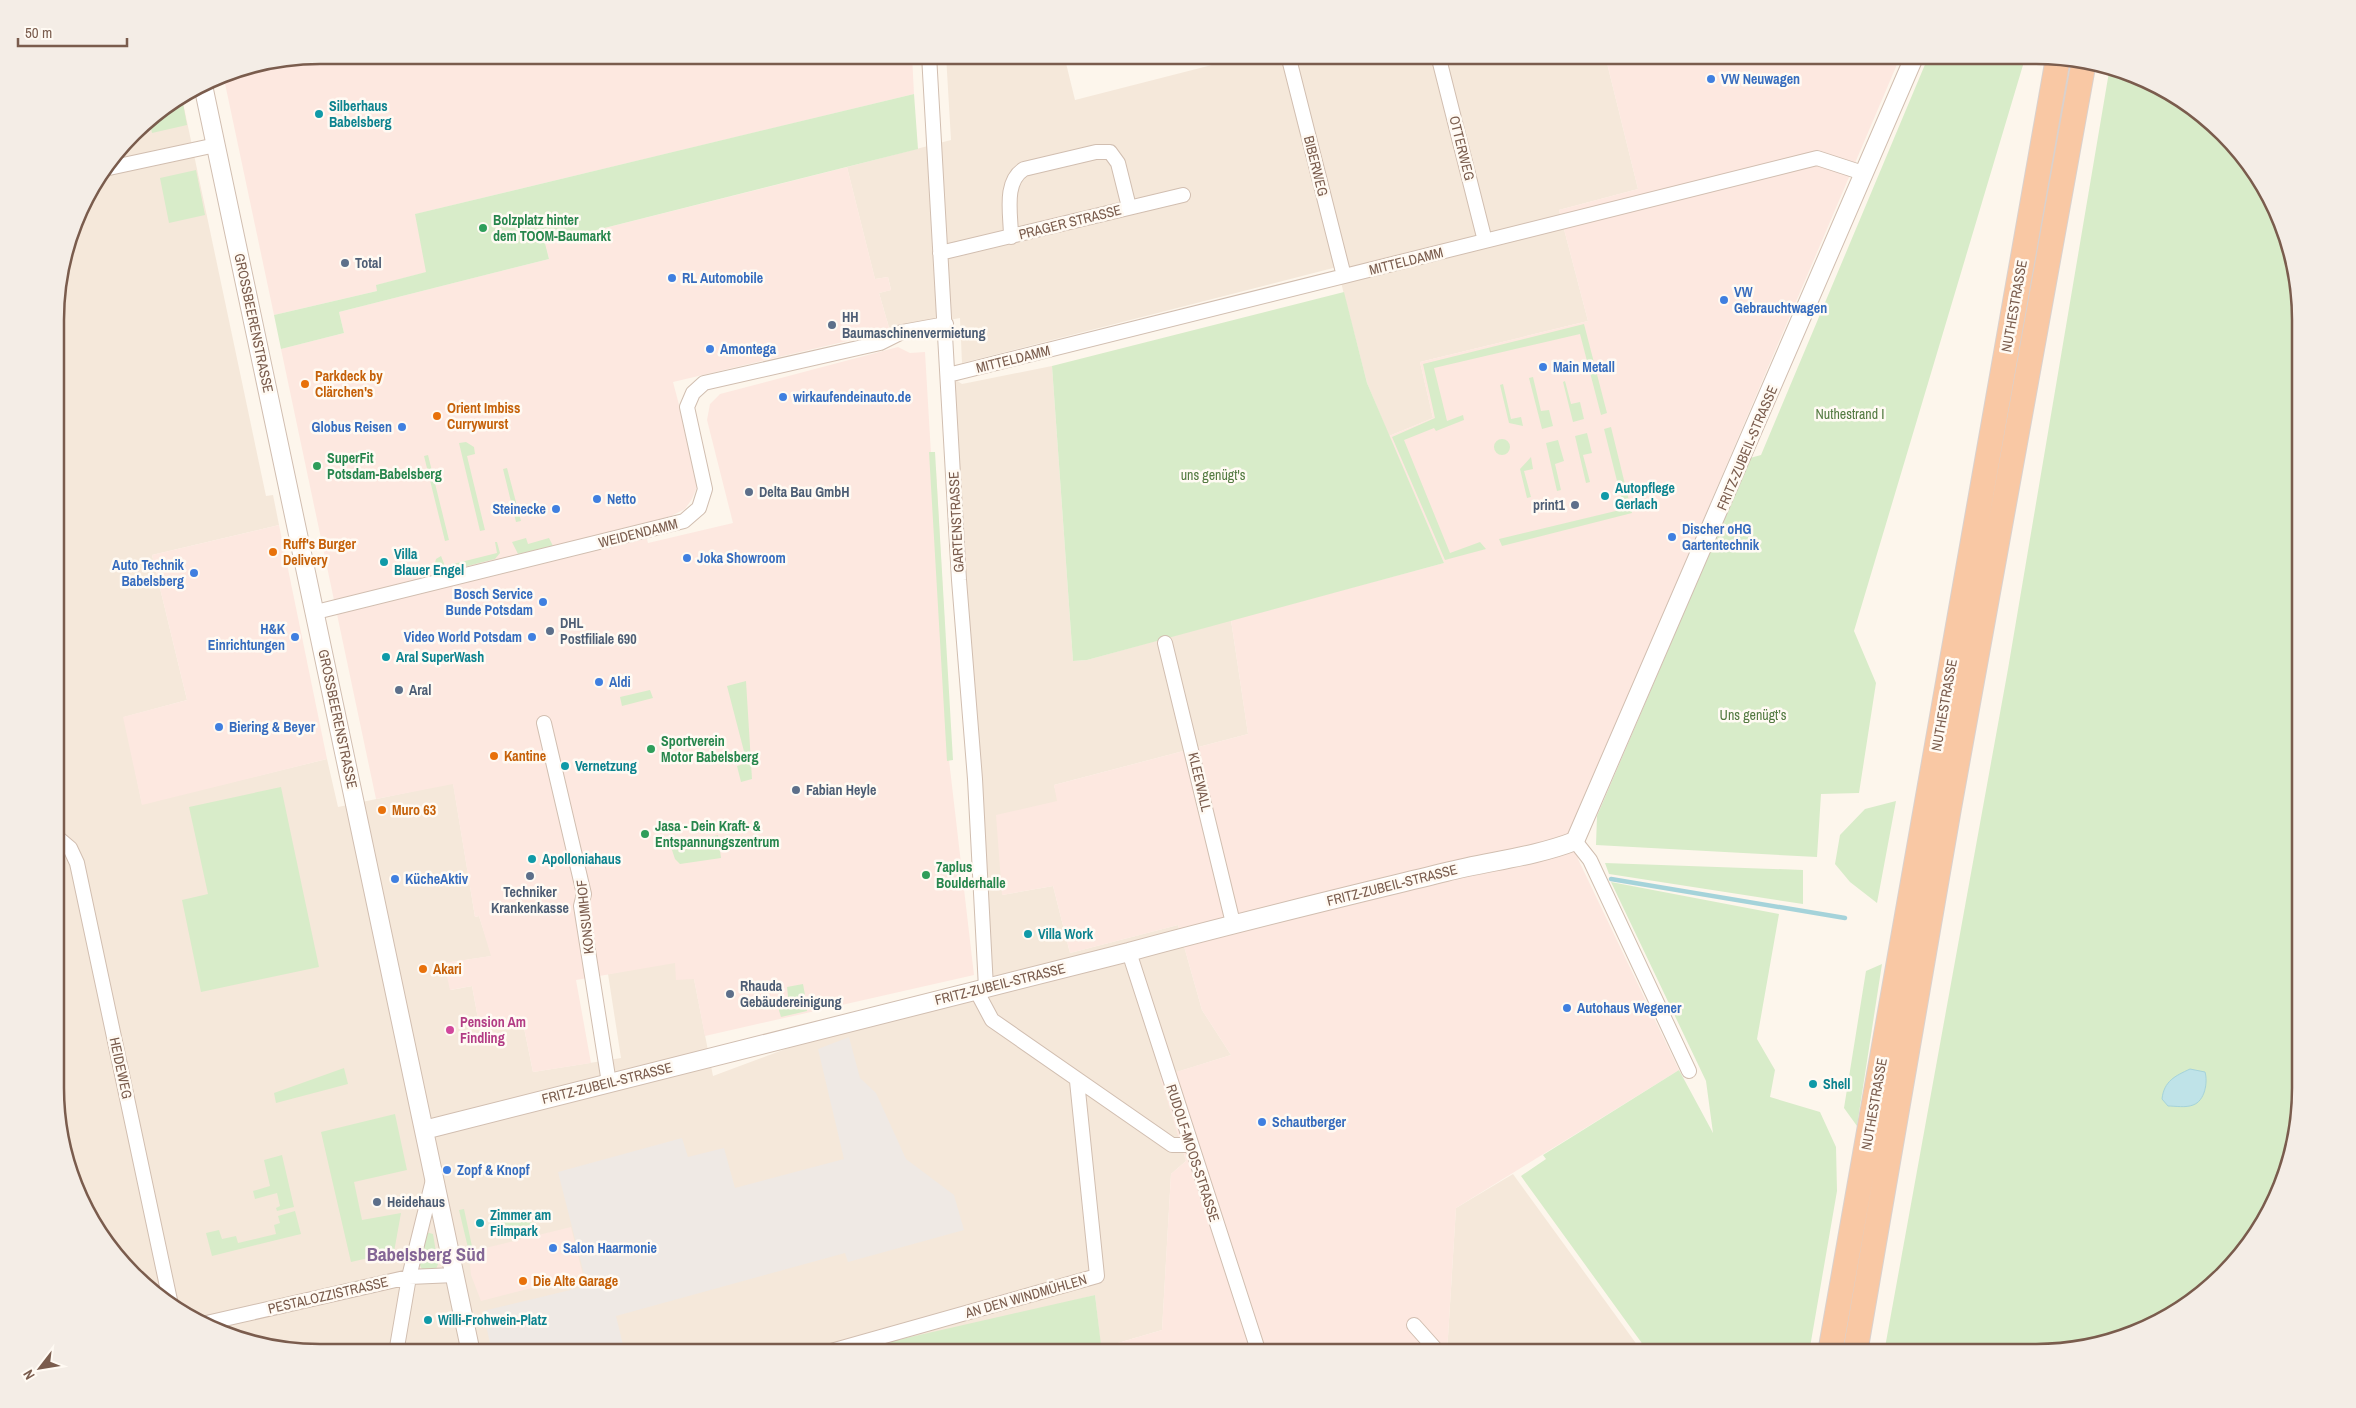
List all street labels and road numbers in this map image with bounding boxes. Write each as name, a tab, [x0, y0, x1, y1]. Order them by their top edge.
street label: OTTERWEG	[1445, 114, 1479, 182]
street label: BIBERWEG	[1300, 134, 1332, 198]
street label: PRAGER STRASSE	[1017, 201, 1123, 243]
street label: MITTELDAMM	[1367, 243, 1445, 279]
street label: GROSSBEERENSTRASSE	[230, 252, 278, 394]
street label: NUTHESTRASSE	[1997, 259, 2031, 353]
street label: MITTELDAMM	[974, 341, 1052, 377]
street label: FRITZ-ZUBEIL-STRASSE	[1713, 383, 1781, 513]
street label: GARTENSTRASSE	[944, 471, 968, 573]
street label: WEIDENDAMM	[597, 514, 679, 552]
street label: GROSSBEERENSTRASSE	[314, 648, 362, 790]
street label: NUTHESTRASSE	[1927, 658, 1961, 752]
street label: KLEEWALL	[1184, 751, 1216, 814]
street label: FRITZ-ZUBEIL-STRASSE	[1325, 860, 1459, 910]
street label: KONSUMHOF	[572, 879, 598, 955]
street label: FRITZ-ZUBEIL-STRASSE	[933, 959, 1067, 1009]
street label: HEIDEWEG	[106, 1036, 136, 1101]
street label: NUTHESTRASSE	[1857, 1057, 1891, 1151]
street label: FRITZ-ZUBEIL-STRASSE	[540, 1058, 674, 1108]
street label: RUDOLF-MOOS-STRASSE	[1162, 1082, 1224, 1224]
street label: AN DEN WINDMÜHLEN	[962, 1270, 1089, 1322]
street label: PESTALOZZISTRASSE	[266, 1272, 390, 1318]

